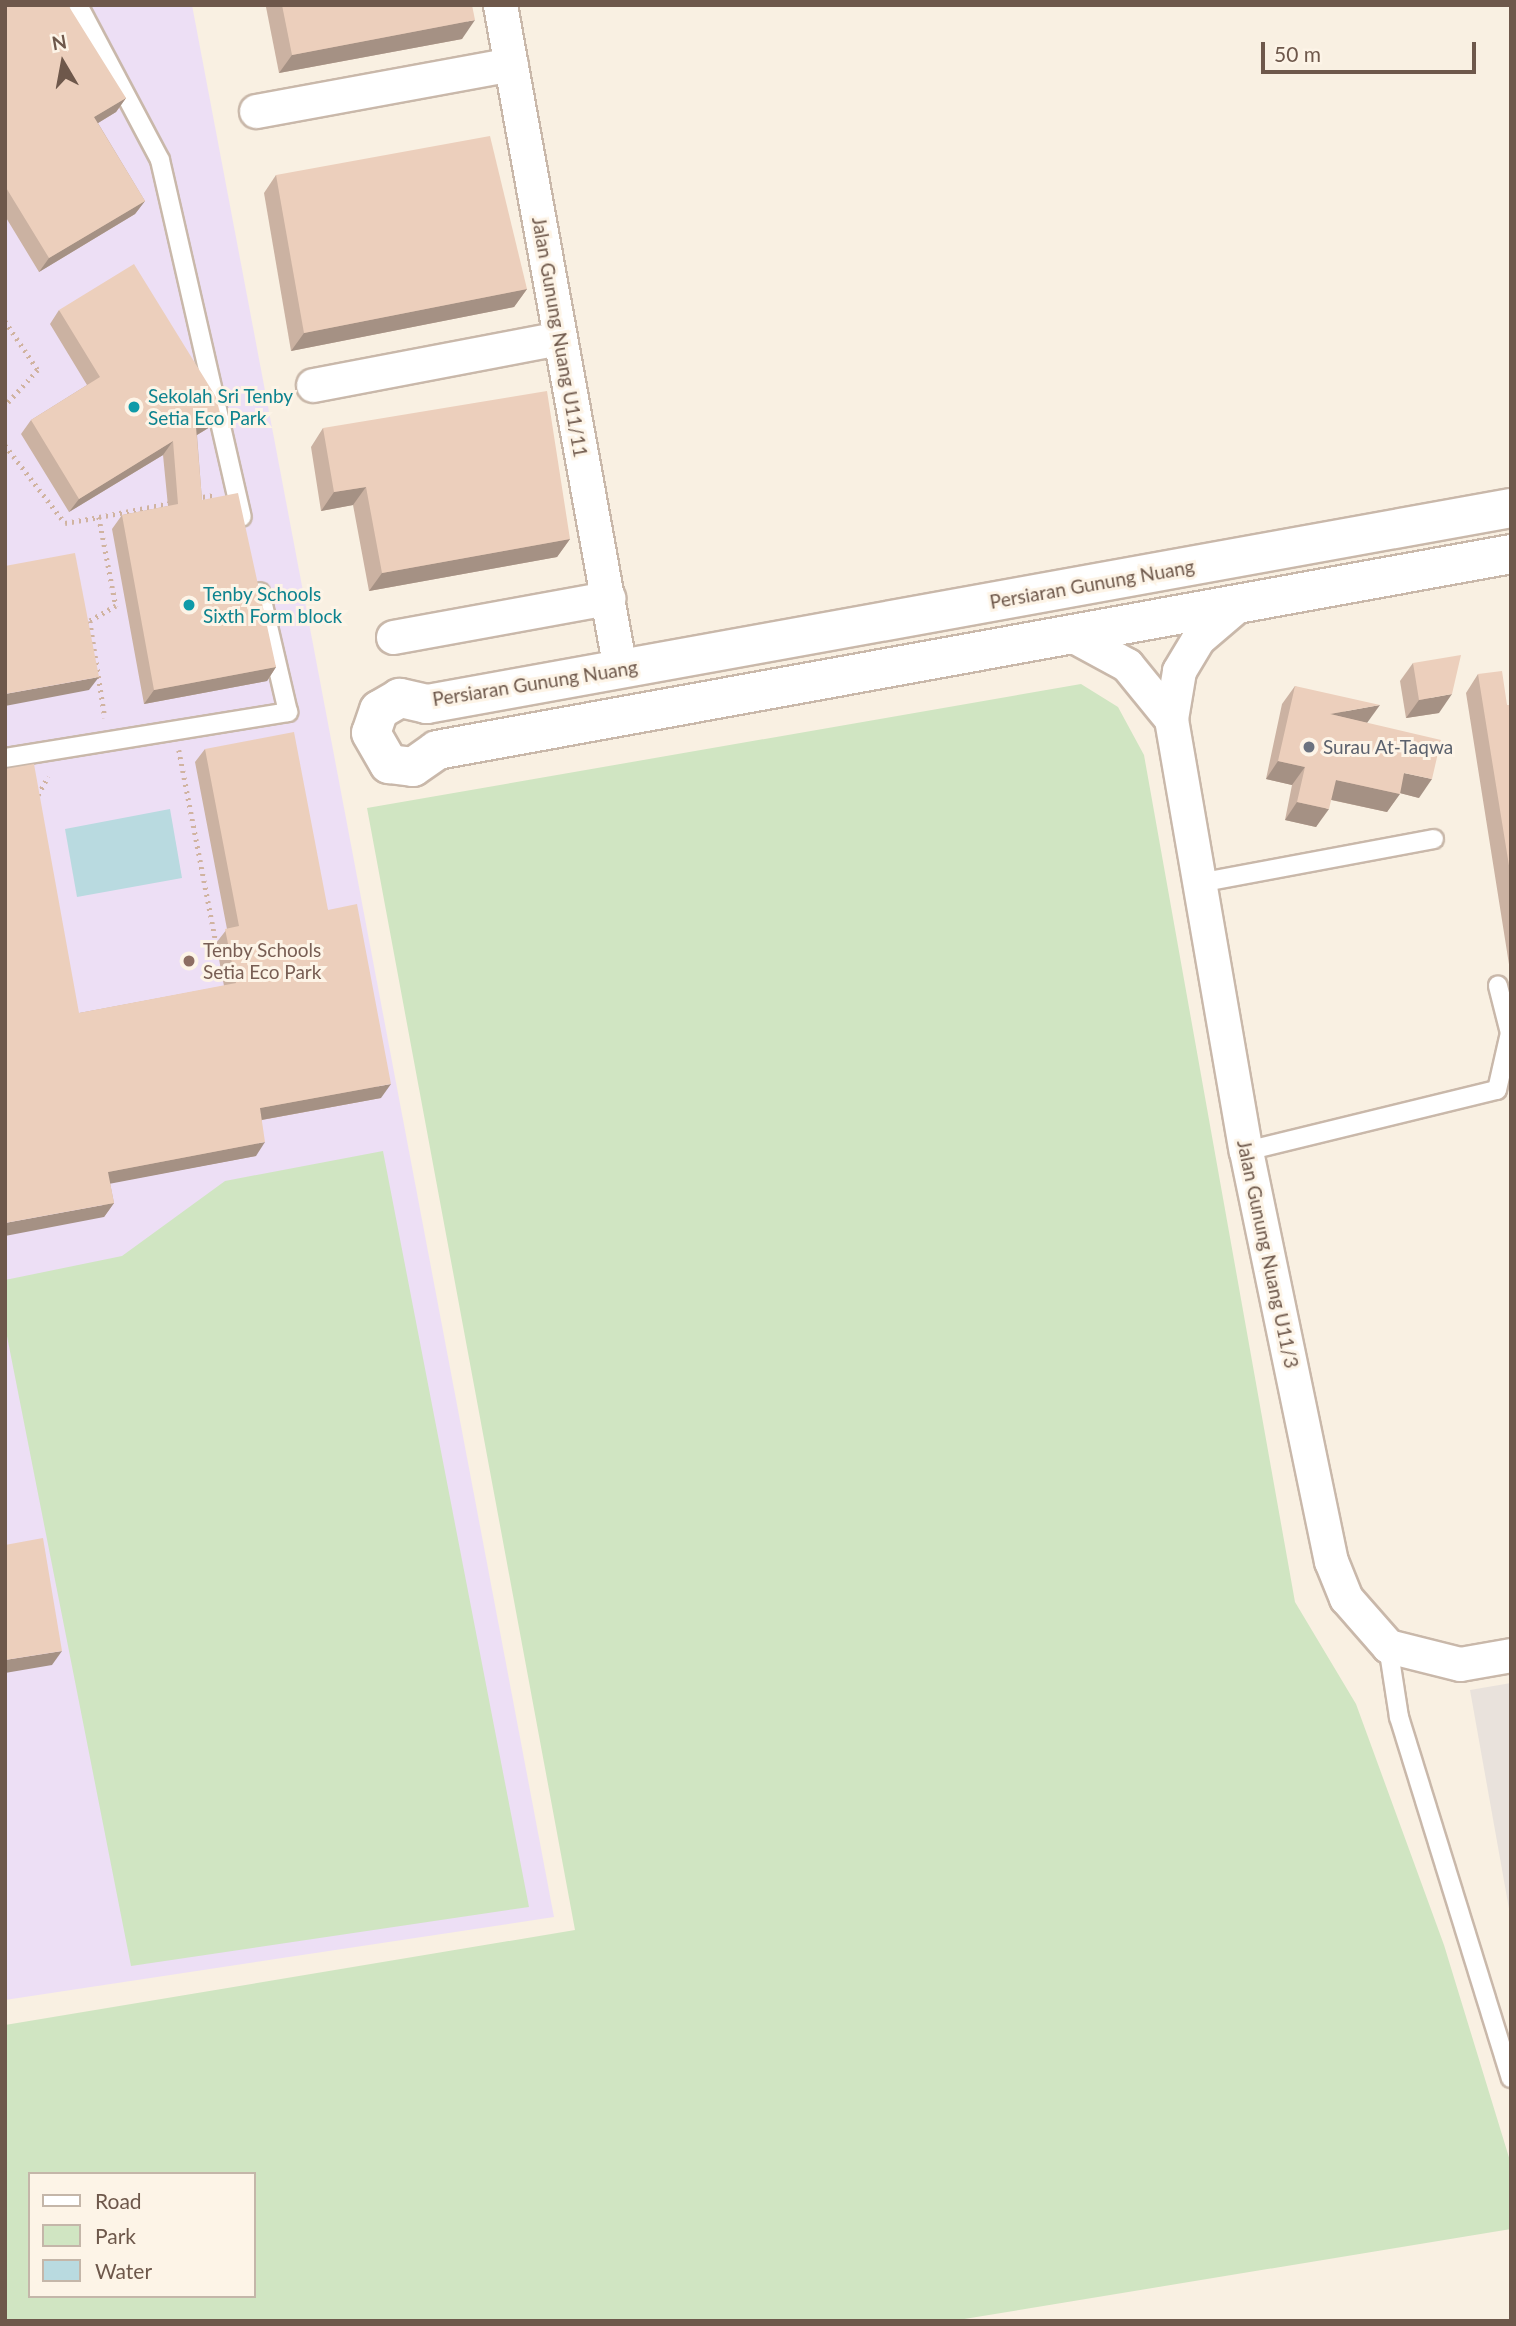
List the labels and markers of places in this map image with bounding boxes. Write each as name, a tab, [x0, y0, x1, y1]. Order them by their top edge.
place label: Sekolah Sri Tenby Setia Eco Park	[148, 385, 294, 429]
marker: Sekolah Sri Tenby Setia Eco Park	[126, 399, 142, 415]
place label: Tenby Schools Sixth Form block	[203, 583, 342, 627]
marker: Tenby Schools Sixth Form block	[181, 597, 197, 613]
place label: Surau At-Taqwa	[1323, 736, 1454, 758]
marker: Surau At-Taqwa	[1301, 739, 1317, 755]
place label: Tenby Schools Setia Eco Park	[203, 939, 322, 983]
marker: Tenby Schools Setia Eco Park	[181, 953, 197, 969]

